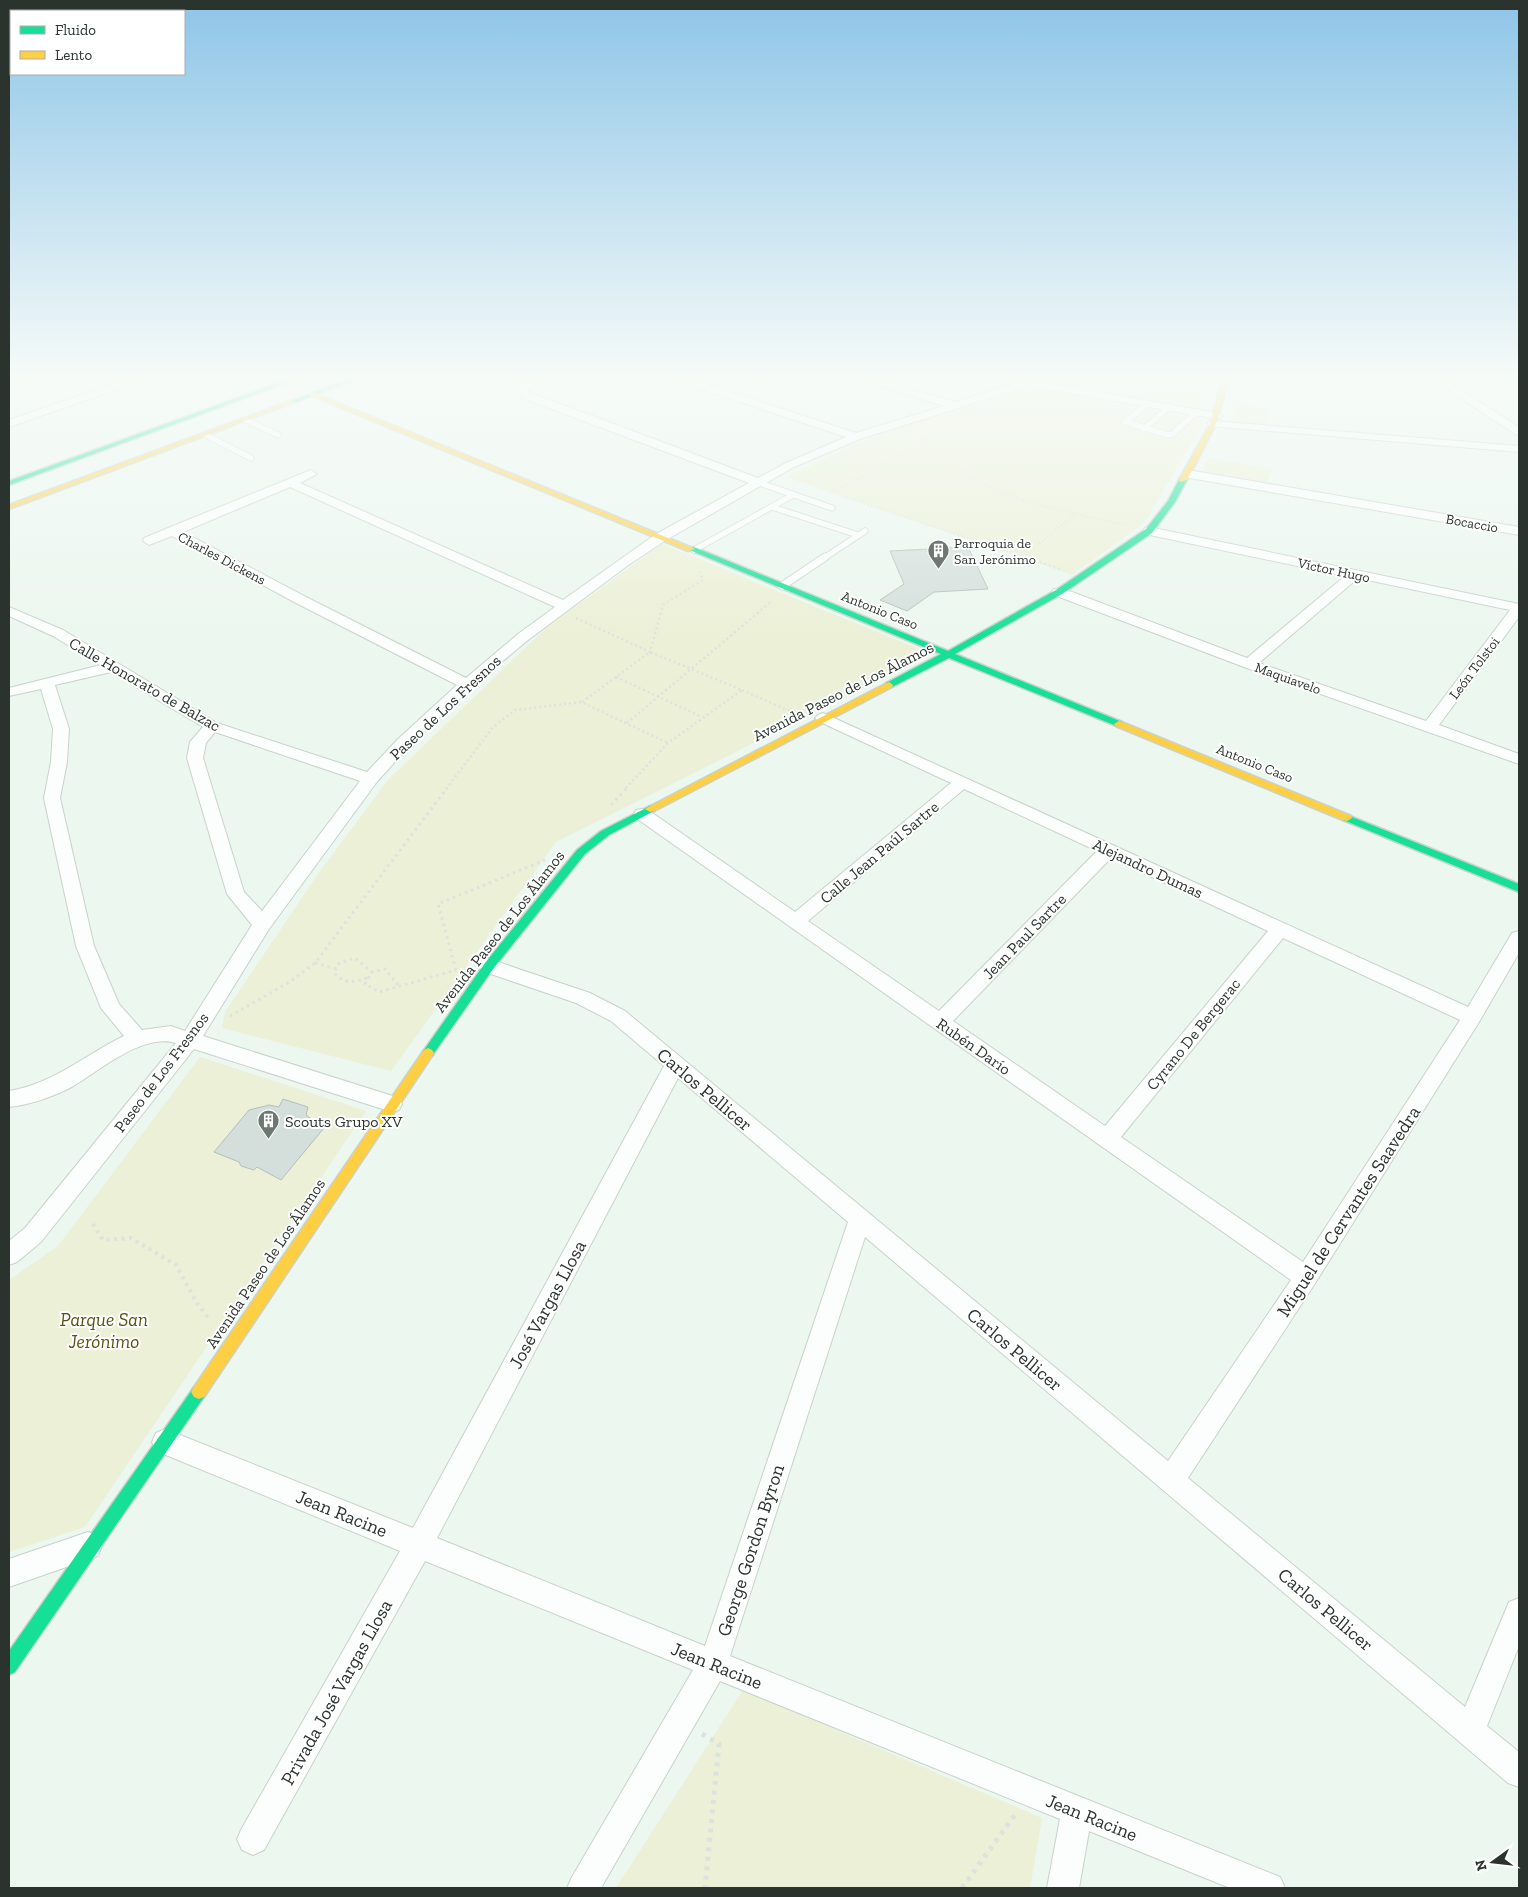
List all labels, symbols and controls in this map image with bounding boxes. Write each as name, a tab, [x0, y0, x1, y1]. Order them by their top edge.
legend	[10, 10, 185, 75]
text: Fluido	[55, 21, 96, 39]
text: Lento	[55, 46, 92, 64]
street label: Bocaccio	[1444, 511, 1499, 536]
street label: Charles Dickens	[175, 528, 269, 589]
place label: Parroquia de San Jerónimo	[954, 535, 1036, 568]
building icon: Parroquia de San Jerónimo	[926, 539, 950, 570]
street label: Víctor Hugo	[1295, 554, 1372, 586]
street label: Antonio Caso	[839, 587, 921, 633]
street label: Calle Honorato de Balzac	[66, 633, 224, 736]
street label: León Tolstoi	[1446, 634, 1503, 703]
street label: Avenida Paseo de Los Álamos	[750, 637, 937, 745]
street label: Paseo de Los Fresnos	[386, 651, 505, 764]
street label: Maquiavelo	[1252, 659, 1323, 698]
street label: Antonio Caso	[1214, 740, 1296, 786]
street label: Calle Jean Paúl Sartre	[816, 797, 943, 908]
street label: Alejandro Dumas	[1090, 835, 1206, 902]
street label: Avenida Paseo de Los Álamos	[430, 846, 569, 1016]
street label: Jean Paul Sartre	[979, 890, 1070, 983]
street label: Cyrano De Bergerac	[1142, 975, 1244, 1094]
street label: Paseo de Los Fresnos	[110, 1009, 213, 1136]
street label: Rubén Darío	[933, 1014, 1014, 1079]
street label: Carlos Pellicer	[652, 1043, 757, 1136]
street label: Miguel de Cervantes Saavedra	[1272, 1102, 1425, 1321]
building icon: Scouts Grupo XV	[257, 1109, 281, 1140]
place label: Scouts Grupo XV	[285, 1112, 403, 1131]
street label: Avenida Paseo de Los Álamos	[202, 1175, 329, 1352]
street label: José Vargas Llosa	[504, 1236, 591, 1372]
street label: Carlos Pellicer	[962, 1303, 1067, 1396]
park label: Parque San Jerónimo	[60, 1308, 148, 1353]
street label: George Gordon Byron	[712, 1461, 789, 1639]
street label: Jean Racine	[293, 1485, 391, 1542]
street label: Carlos Pellicer	[1273, 1563, 1378, 1656]
street label: Privada José Vargas Llosa	[276, 1596, 397, 1789]
street label: Jean Racine	[668, 1637, 766, 1694]
street label: Jean Racine	[1043, 1789, 1141, 1846]
north arrow	[1468, 1837, 1518, 1887]
text: N	[1471, 1858, 1491, 1873]

